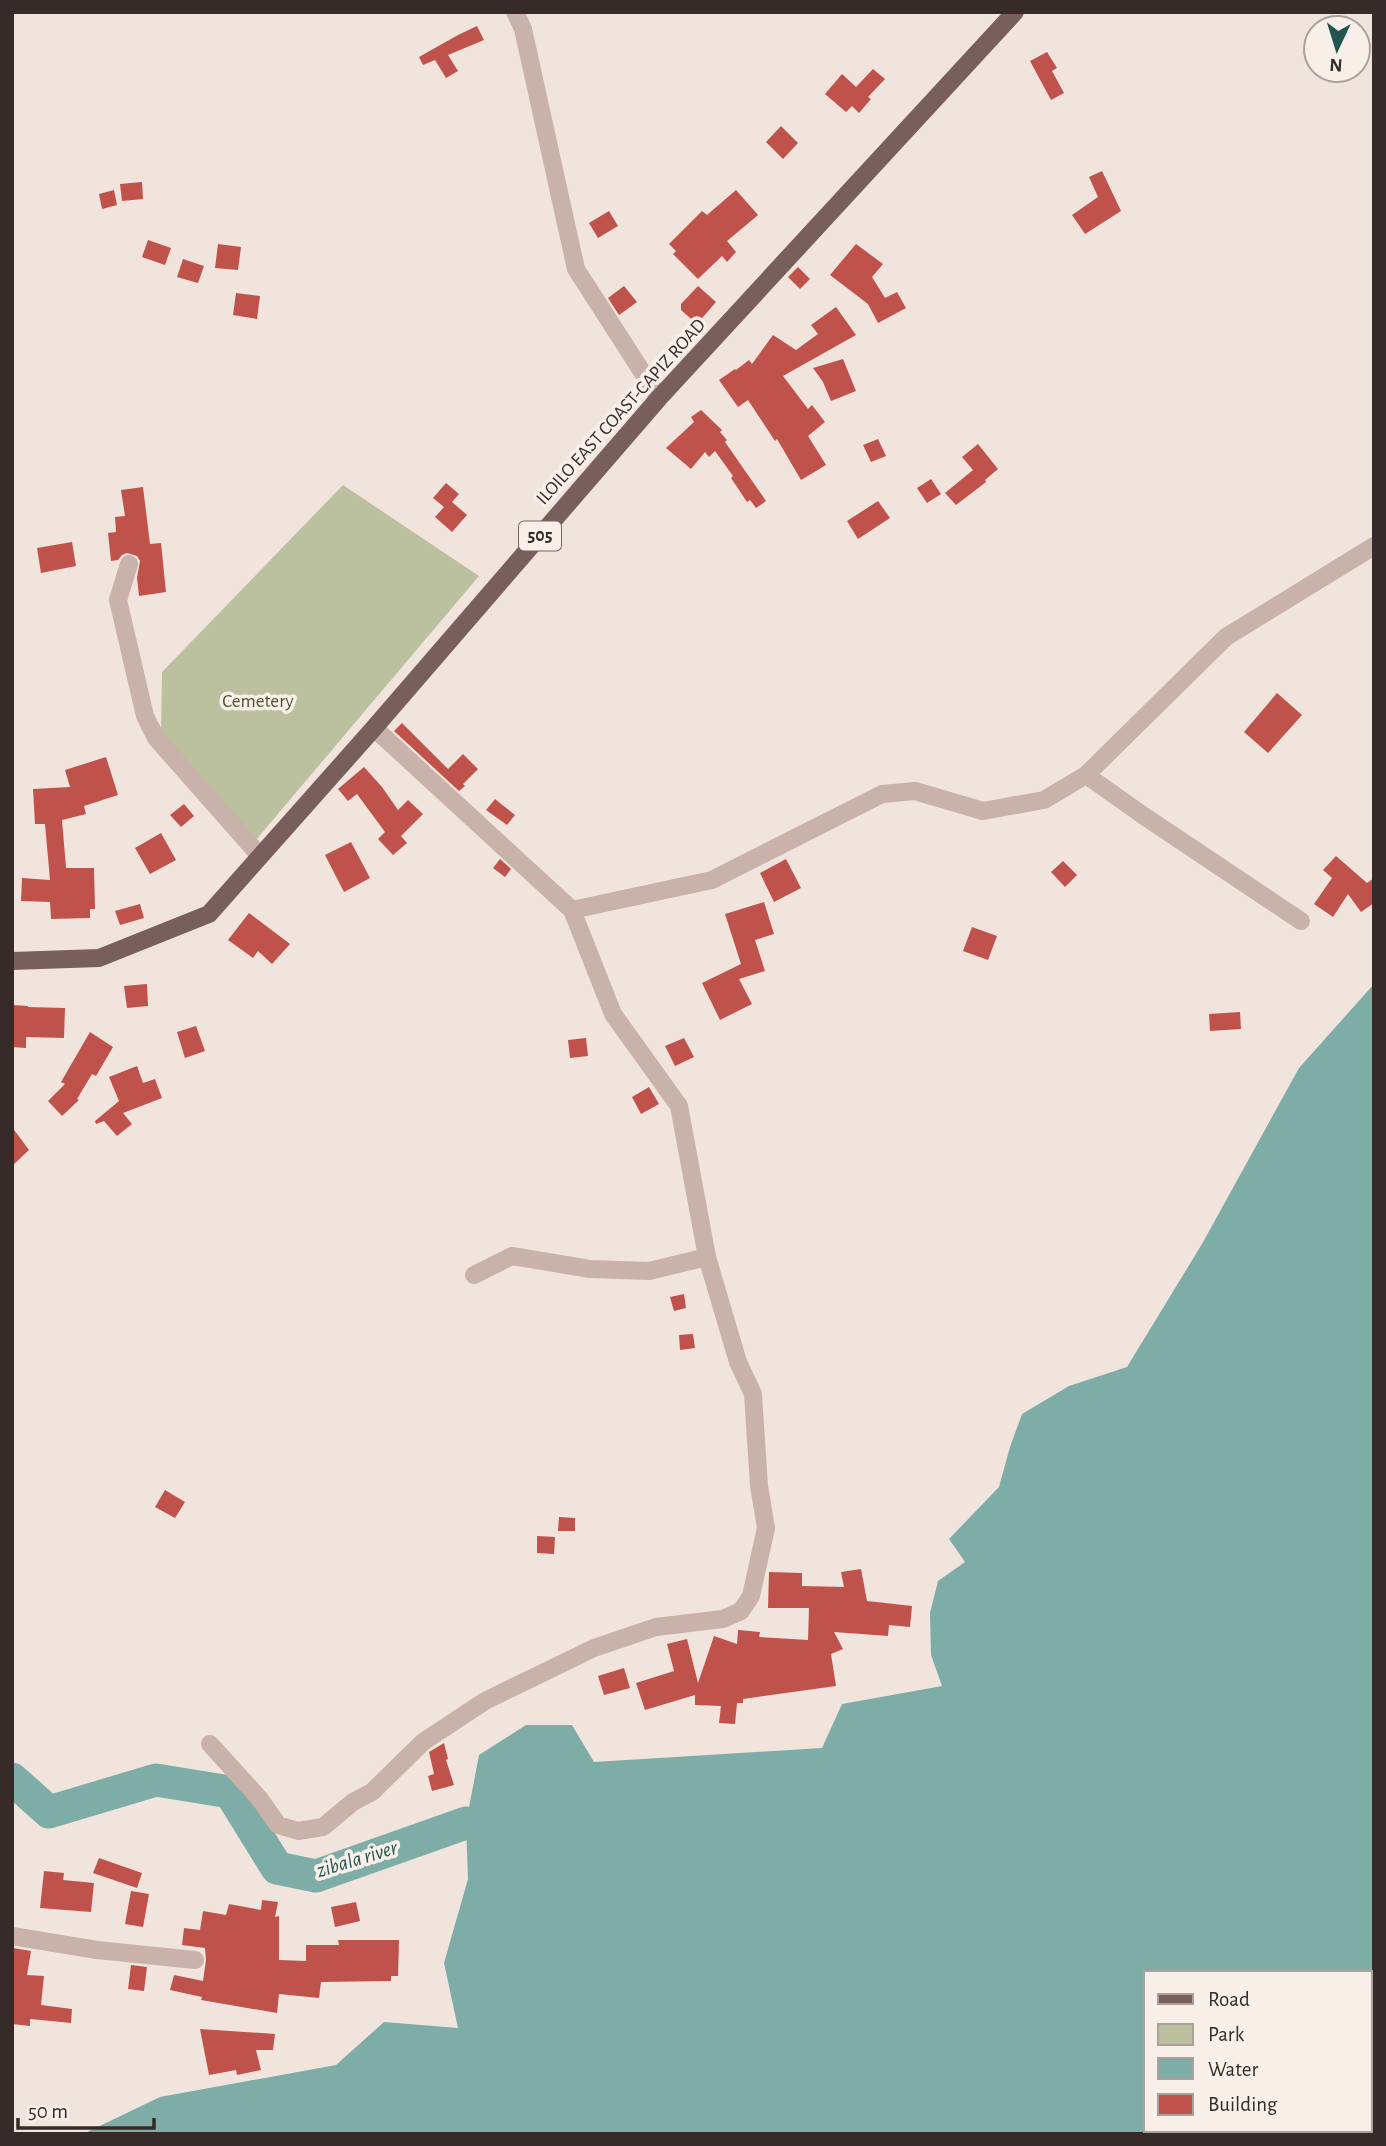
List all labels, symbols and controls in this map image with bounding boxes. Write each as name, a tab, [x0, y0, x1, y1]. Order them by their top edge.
north arrow	[1302, 14, 1372, 84]
text: N	[1329, 55, 1343, 74]
street label: ILOILO EAST COAST-CAPIZ ROAD	[533, 315, 709, 509]
road number: 505	[519, 522, 561, 550]
park label: Cemetery	[222, 692, 294, 711]
water label: zibala river	[313, 1836, 401, 1882]
legend	[1144, 1971, 1372, 2132]
text: Road	[1208, 1989, 1250, 2010]
text: Park	[1208, 2024, 1245, 2045]
text: Water	[1208, 2059, 1258, 2080]
scale bar	[18, 2086, 154, 2130]
text: Building	[1208, 2094, 1278, 2115]
text: 50 m	[28, 2101, 68, 2122]

